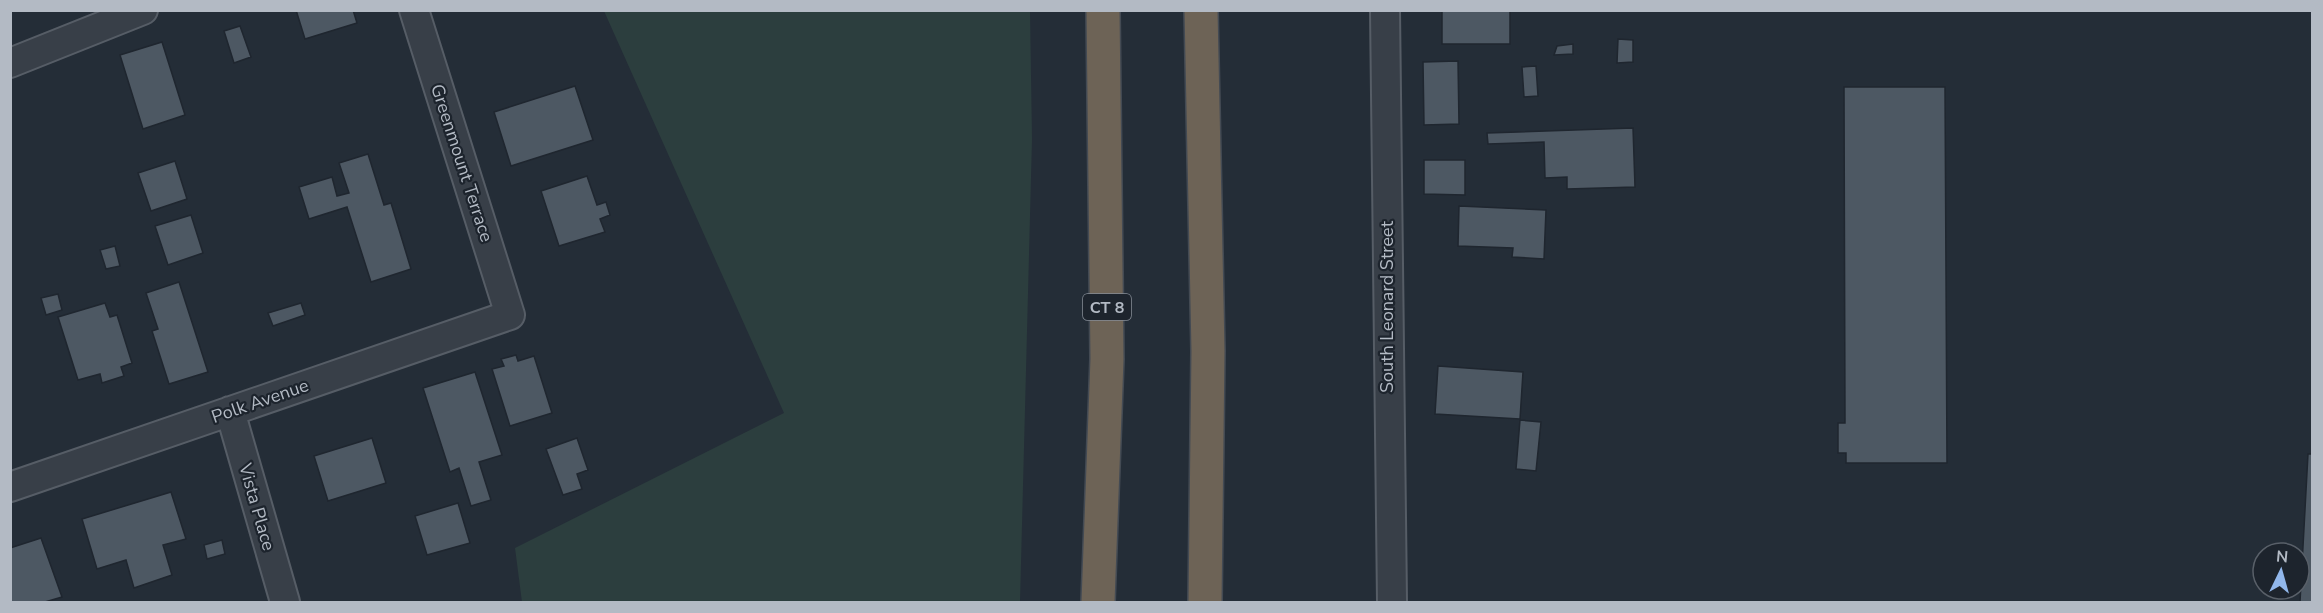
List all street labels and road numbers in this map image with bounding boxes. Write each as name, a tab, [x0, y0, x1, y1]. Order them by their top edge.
street label: Greenmount Terrace	[425, 81, 499, 245]
street label: South Leonard Street	[1375, 220, 1399, 393]
road number: CT 8	[1083, 294, 1131, 320]
street label: Polk Avenue	[208, 373, 312, 429]
street label: Vista Place	[233, 460, 281, 553]

